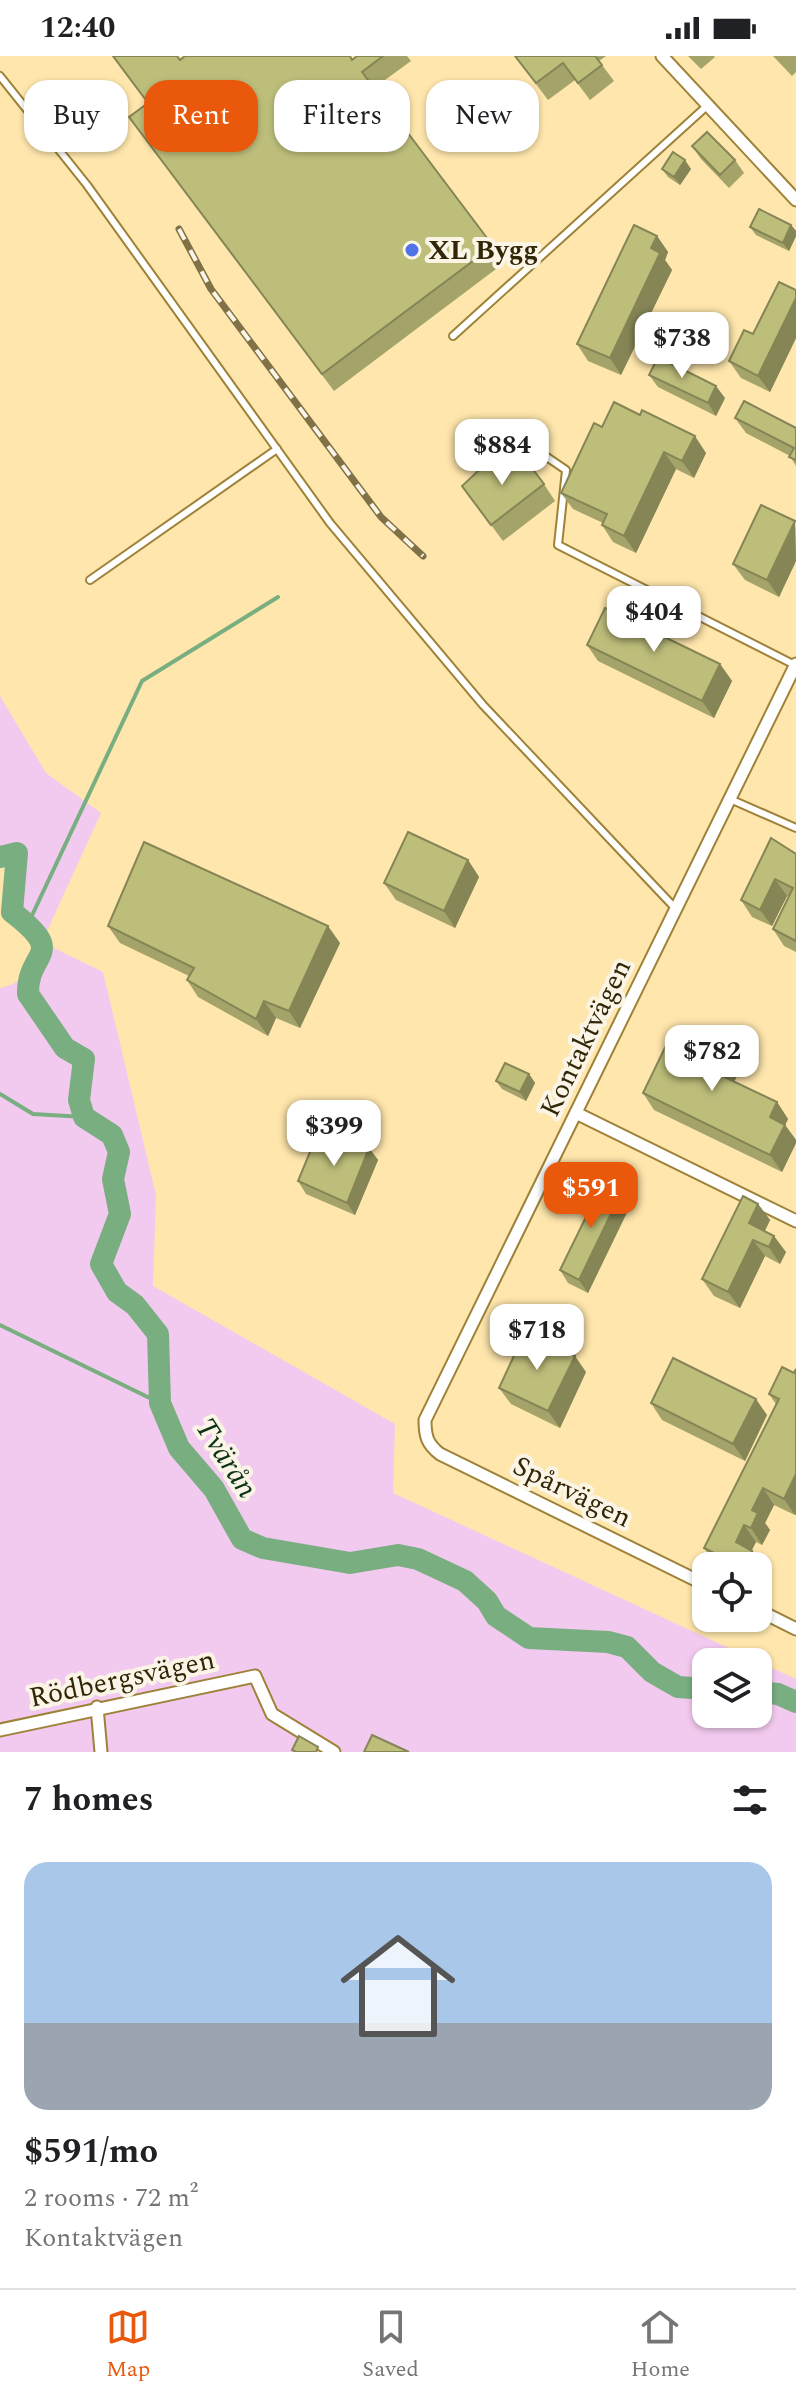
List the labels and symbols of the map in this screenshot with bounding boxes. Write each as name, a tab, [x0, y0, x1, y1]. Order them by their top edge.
place label: XL Bygg	[428, 229, 539, 272]
marker: XL Bygg	[403, 241, 421, 259]
pin: $738	[635, 312, 729, 380]
pin: $884	[455, 419, 549, 487]
pin: $404	[607, 586, 701, 654]
street label: Kontaktvägen	[529, 952, 643, 1124]
pin: $782	[665, 1025, 759, 1093]
pin: $399	[287, 1100, 381, 1168]
pin: $591	[544, 1162, 638, 1230]
pin: $718	[490, 1304, 584, 1372]
water label: Tvärån	[183, 1409, 269, 1507]
street label: Spårvägen	[505, 1445, 639, 1539]
street label: Rödbergsvägen	[25, 1638, 219, 1720]

